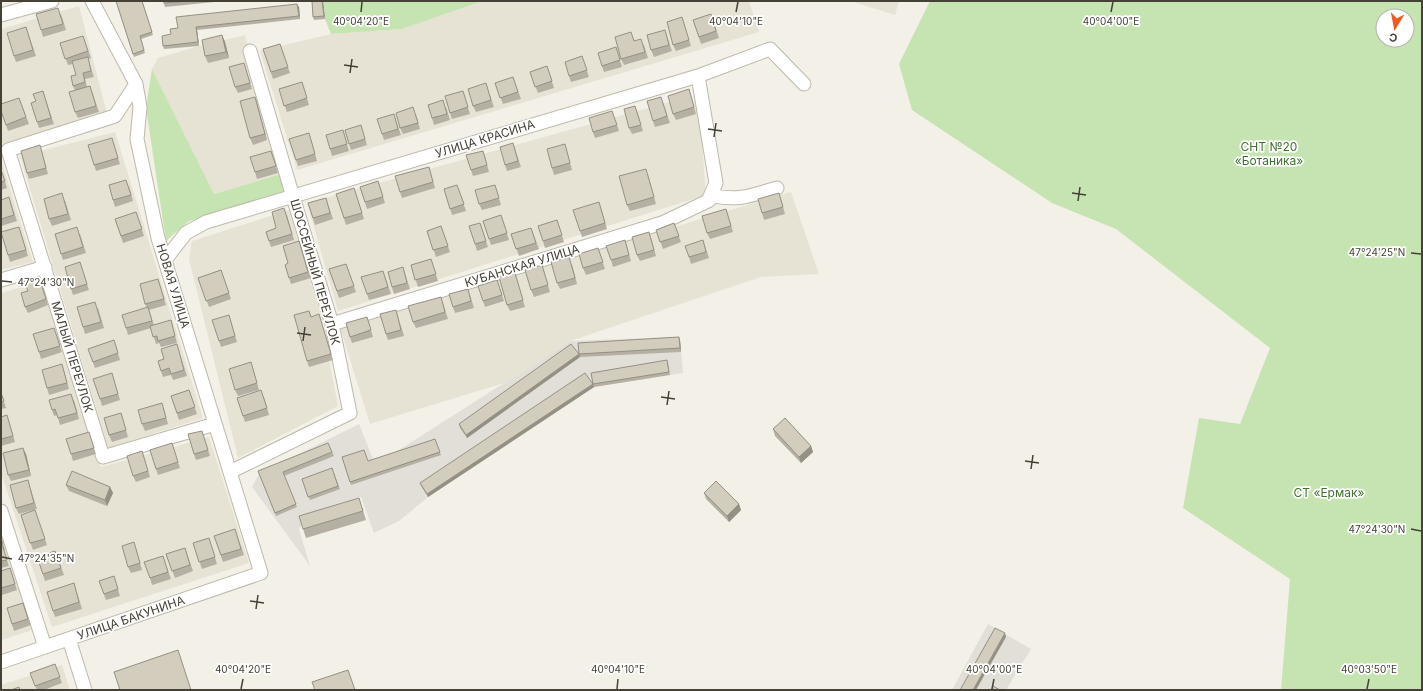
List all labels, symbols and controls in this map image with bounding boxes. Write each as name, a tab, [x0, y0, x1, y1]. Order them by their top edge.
north arrow	[1375, 8, 1415, 48]
text: 40°04'20"E	[333, 15, 389, 27]
text: 40°04'10"E	[709, 15, 763, 27]
text: 40°04'00"E	[1083, 15, 1139, 27]
text: С	[1388, 30, 1398, 45]
street label: УЛИЦА КРАСИНА	[433, 116, 537, 161]
park label: СНТ №20 «Ботаника»	[1235, 139, 1303, 168]
street label: ШОССЕЙНЫЙ ПЕРЕУЛОК	[287, 197, 344, 347]
street label: КУБАНСКАЯ УЛИЦА	[463, 241, 581, 290]
street label: НОВАЯ УЛИЦА	[153, 242, 193, 330]
text: 47°24'25"N	[1349, 246, 1405, 258]
text: 47°24'30"N	[18, 276, 74, 288]
street label: МАЛЫЙ ПЕРЕУЛОК	[48, 299, 97, 414]
park label: СТ «Ермак»	[1294, 485, 1364, 500]
text: 47°24'30"N	[1349, 523, 1405, 535]
text: 47°24'35"N	[18, 552, 74, 564]
street label: УЛИЦА БАКУНИНА	[75, 592, 187, 643]
text: 40°04'20"E	[215, 663, 271, 675]
text: 40°04'10"E	[591, 663, 645, 675]
text: 40°04'00"E	[966, 663, 1022, 675]
text: 40°03'50"E	[1341, 663, 1397, 675]

